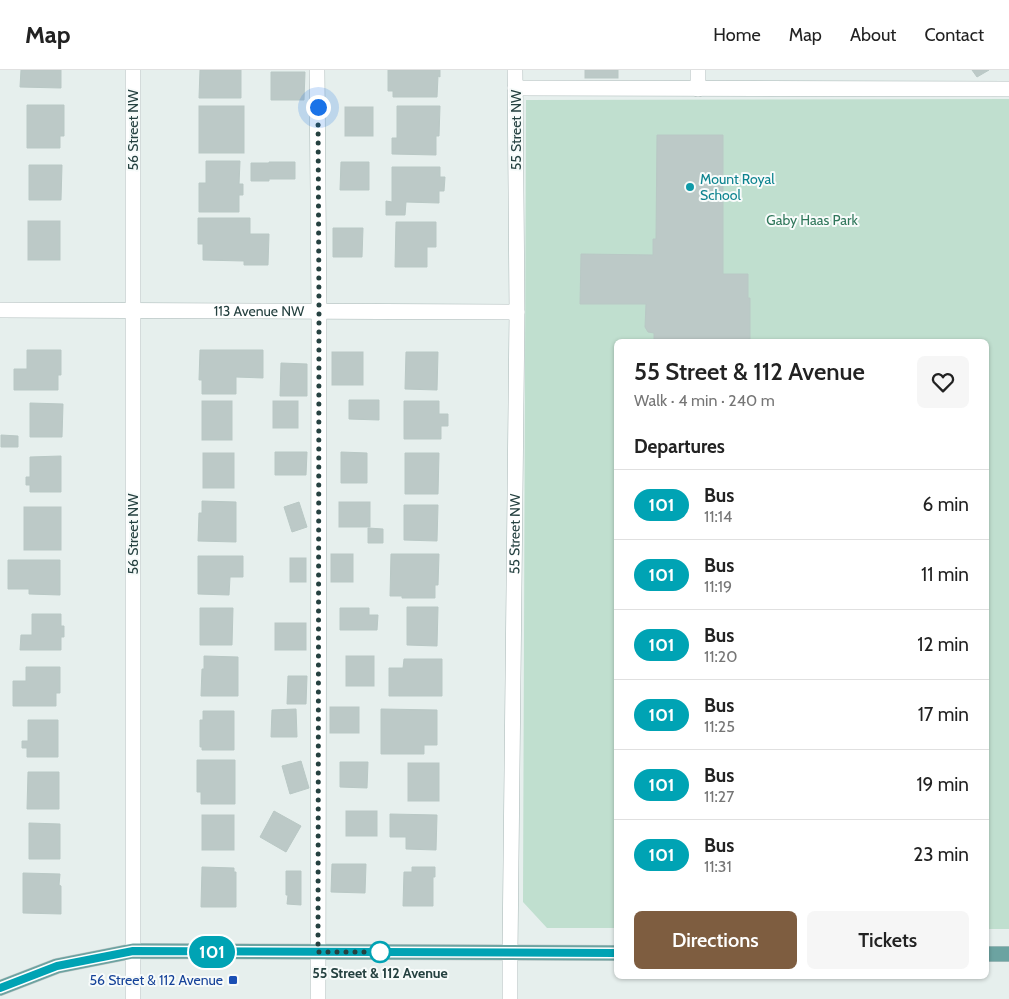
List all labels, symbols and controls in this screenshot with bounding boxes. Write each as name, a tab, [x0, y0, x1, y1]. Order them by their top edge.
text: Map	[25, 20, 71, 49]
text: Home	[713, 24, 761, 46]
text: Map	[789, 24, 822, 46]
text: About	[850, 24, 896, 46]
text: Contact	[924, 24, 984, 46]
street label: 56 Street NW	[124, 89, 142, 170]
street label: 55 Street NW	[507, 89, 525, 170]
your location	[306, 95, 331, 120]
place label: Mount Royal School	[700, 170, 775, 204]
marker: Mount Royal School	[684, 181, 696, 193]
park label: Gaby Haas Park	[766, 211, 858, 229]
street label: 113 Avenue NW	[214, 302, 305, 320]
button: heart	[917, 356, 969, 408]
text: 55 Street & 112 Avenue	[634, 357, 865, 386]
text: Walk · 4 min · 240 m	[634, 391, 775, 410]
text: Departures	[634, 435, 725, 458]
text: Bus	[704, 484, 734, 507]
street label: 56 Street NW	[124, 493, 142, 574]
street label: 55 Street NW	[505, 493, 524, 574]
text: 6 min	[923, 493, 969, 516]
text: 101	[649, 494, 675, 516]
text: 11:14	[704, 507, 732, 526]
text: Bus	[704, 554, 734, 577]
text: 11 min	[921, 563, 969, 586]
text: 101	[649, 564, 675, 586]
text: 11:19	[704, 577, 732, 596]
text: Bus	[704, 624, 734, 647]
text: 12 min	[917, 633, 969, 656]
text: 101	[649, 634, 675, 656]
text: 11:20	[704, 647, 737, 666]
text: Bus	[704, 694, 734, 717]
text: 17 min	[918, 703, 969, 726]
text: 101	[649, 704, 675, 726]
text: 11:25	[704, 717, 735, 736]
text: Bus	[704, 764, 734, 787]
text: 19 min	[916, 773, 969, 796]
text: 101	[649, 774, 675, 796]
text: 11:27	[704, 787, 734, 806]
text: Bus	[704, 834, 734, 857]
text: 23 min	[913, 843, 969, 866]
text: 101	[649, 844, 675, 866]
text: 11:31	[704, 857, 732, 876]
button: Directions	[634, 911, 797, 969]
button: Tickets	[807, 911, 969, 969]
line badge: 101	[183, 936, 241, 968]
text: 101	[199, 941, 225, 963]
marker: 55 Street & 112 Avenue	[369, 941, 391, 963]
place label: 55 Street & 112 Avenue	[312, 964, 448, 982]
place label: 56 Street & 112 Avenue	[89, 971, 223, 989]
marker: 56 Street & 112 Avenue	[227, 974, 239, 986]

